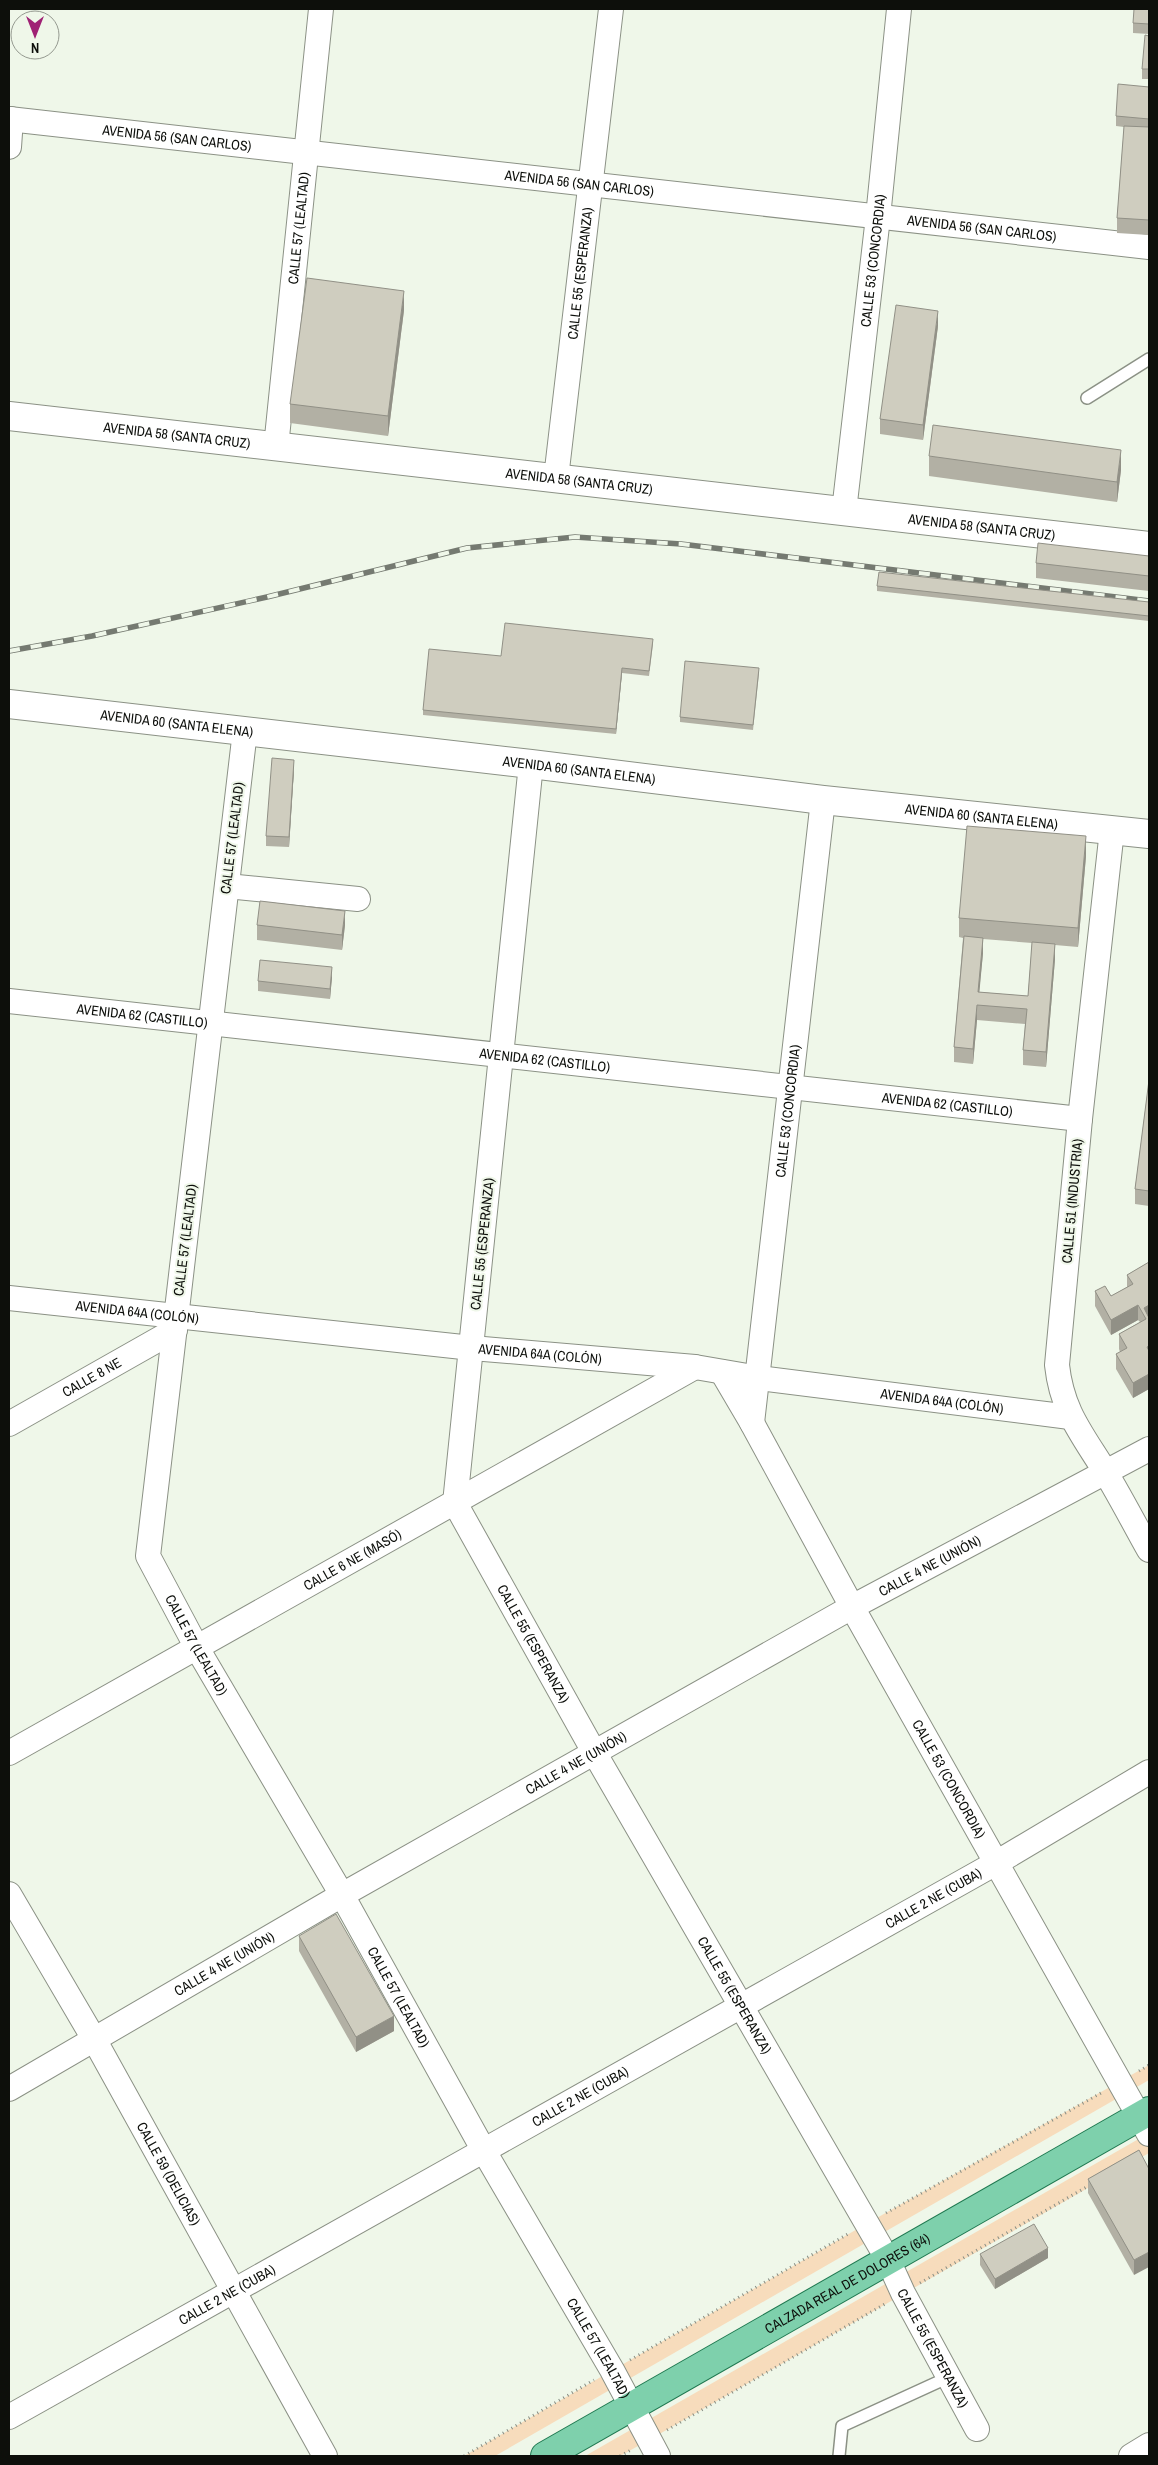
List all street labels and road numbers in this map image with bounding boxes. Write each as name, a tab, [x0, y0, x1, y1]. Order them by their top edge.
street label: AVENIDA 56 (SAN CARLOS)	[100, 120, 253, 155]
street label: AVENIDA 56 (SAN CARLOS)	[503, 166, 655, 200]
street label: CALLE 57 (LEALTAD)	[284, 171, 313, 285]
street label: CALLE 53 (CONCORDIA)	[856, 193, 889, 328]
street label: CALLE 55 (ESPERANZA)	[563, 206, 597, 340]
street label: AVENIDA 56 (SAN CARLOS)	[905, 211, 1058, 246]
street label: AVENIDA 58 (SANTA CRUZ)	[101, 418, 252, 452]
street label: AVENIDA 58 (SANTA CRUZ)	[504, 464, 654, 498]
street label: AVENIDA 58 (SANTA CRUZ)	[906, 509, 1056, 544]
street label: AVENIDA 60 (SANTA ELENA)	[99, 705, 254, 741]
street label: AVENIDA 60 (SANTA ELENA)	[501, 752, 657, 788]
street label: CALLE 57 (LEALTAD)	[216, 781, 248, 895]
street label: AVENIDA 60 (SANTA ELENA)	[903, 800, 1059, 833]
street label: AVENIDA 62 (CASTILLO)	[75, 999, 209, 1032]
street label: AVENIDA 62 (CASTILLO)	[477, 1044, 611, 1076]
street label: CALLE 53 (CONCORDIA)	[771, 1044, 804, 1178]
street label: AVENIDA 62 (CASTILLO)	[880, 1088, 1014, 1121]
street label: CALLE 51 (INDUSTRIA)	[1058, 1138, 1086, 1264]
street label: CALLE 55 (ESPERANZA)	[466, 1177, 498, 1311]
street label: CALLE 57 (LEALTAD)	[169, 1183, 201, 1297]
street label: AVENIDA 64A (COLÓN)	[74, 1296, 200, 1327]
street label: AVENIDA 64A (COLÓN)	[477, 1339, 603, 1368]
street label: CALLE 8 NE	[59, 1353, 124, 1401]
street label: AVENIDA 64A (COLÓN)	[879, 1384, 1005, 1418]
street label: CALLE 6 NE (MASÓ)	[300, 1525, 405, 1595]
street label: CALLE 4 NE (UNIÓN)	[875, 1531, 984, 1600]
street label: CALLE 55 (ESPERANZA)	[493, 1581, 574, 1706]
street label: CALLE 57 (LEALTAD)	[161, 1591, 232, 1699]
street label: CALLE 53 (CONCORDIA)	[908, 1716, 990, 1842]
street label: CALLE 4 NE (UNIÓN)	[522, 1727, 630, 1799]
street label: CALLE 2 NE (CUBA)	[882, 1864, 985, 1932]
street label: CALLE 4 NE (UNIÓN)	[171, 1927, 278, 2000]
street label: CALLE 55 (ESPERANZA)	[694, 1933, 776, 2057]
street label: CALLE 57 (LEALTAD)	[363, 1943, 434, 2051]
street label: CALLE 2 NE (CUBA)	[529, 2062, 632, 2131]
street label: CALLE 59 (DELICIAS)	[133, 2119, 205, 2229]
street label: CALZADA REAL DE DOLORES (64)	[761, 2229, 933, 2338]
street label: CALLE 2 NE (CUBA)	[176, 2260, 279, 2329]
street label: CALLE 55 (ESPERANZA)	[893, 2285, 973, 2411]
street label: CALLE 57 (LEALTAD)	[563, 2295, 634, 2401]

